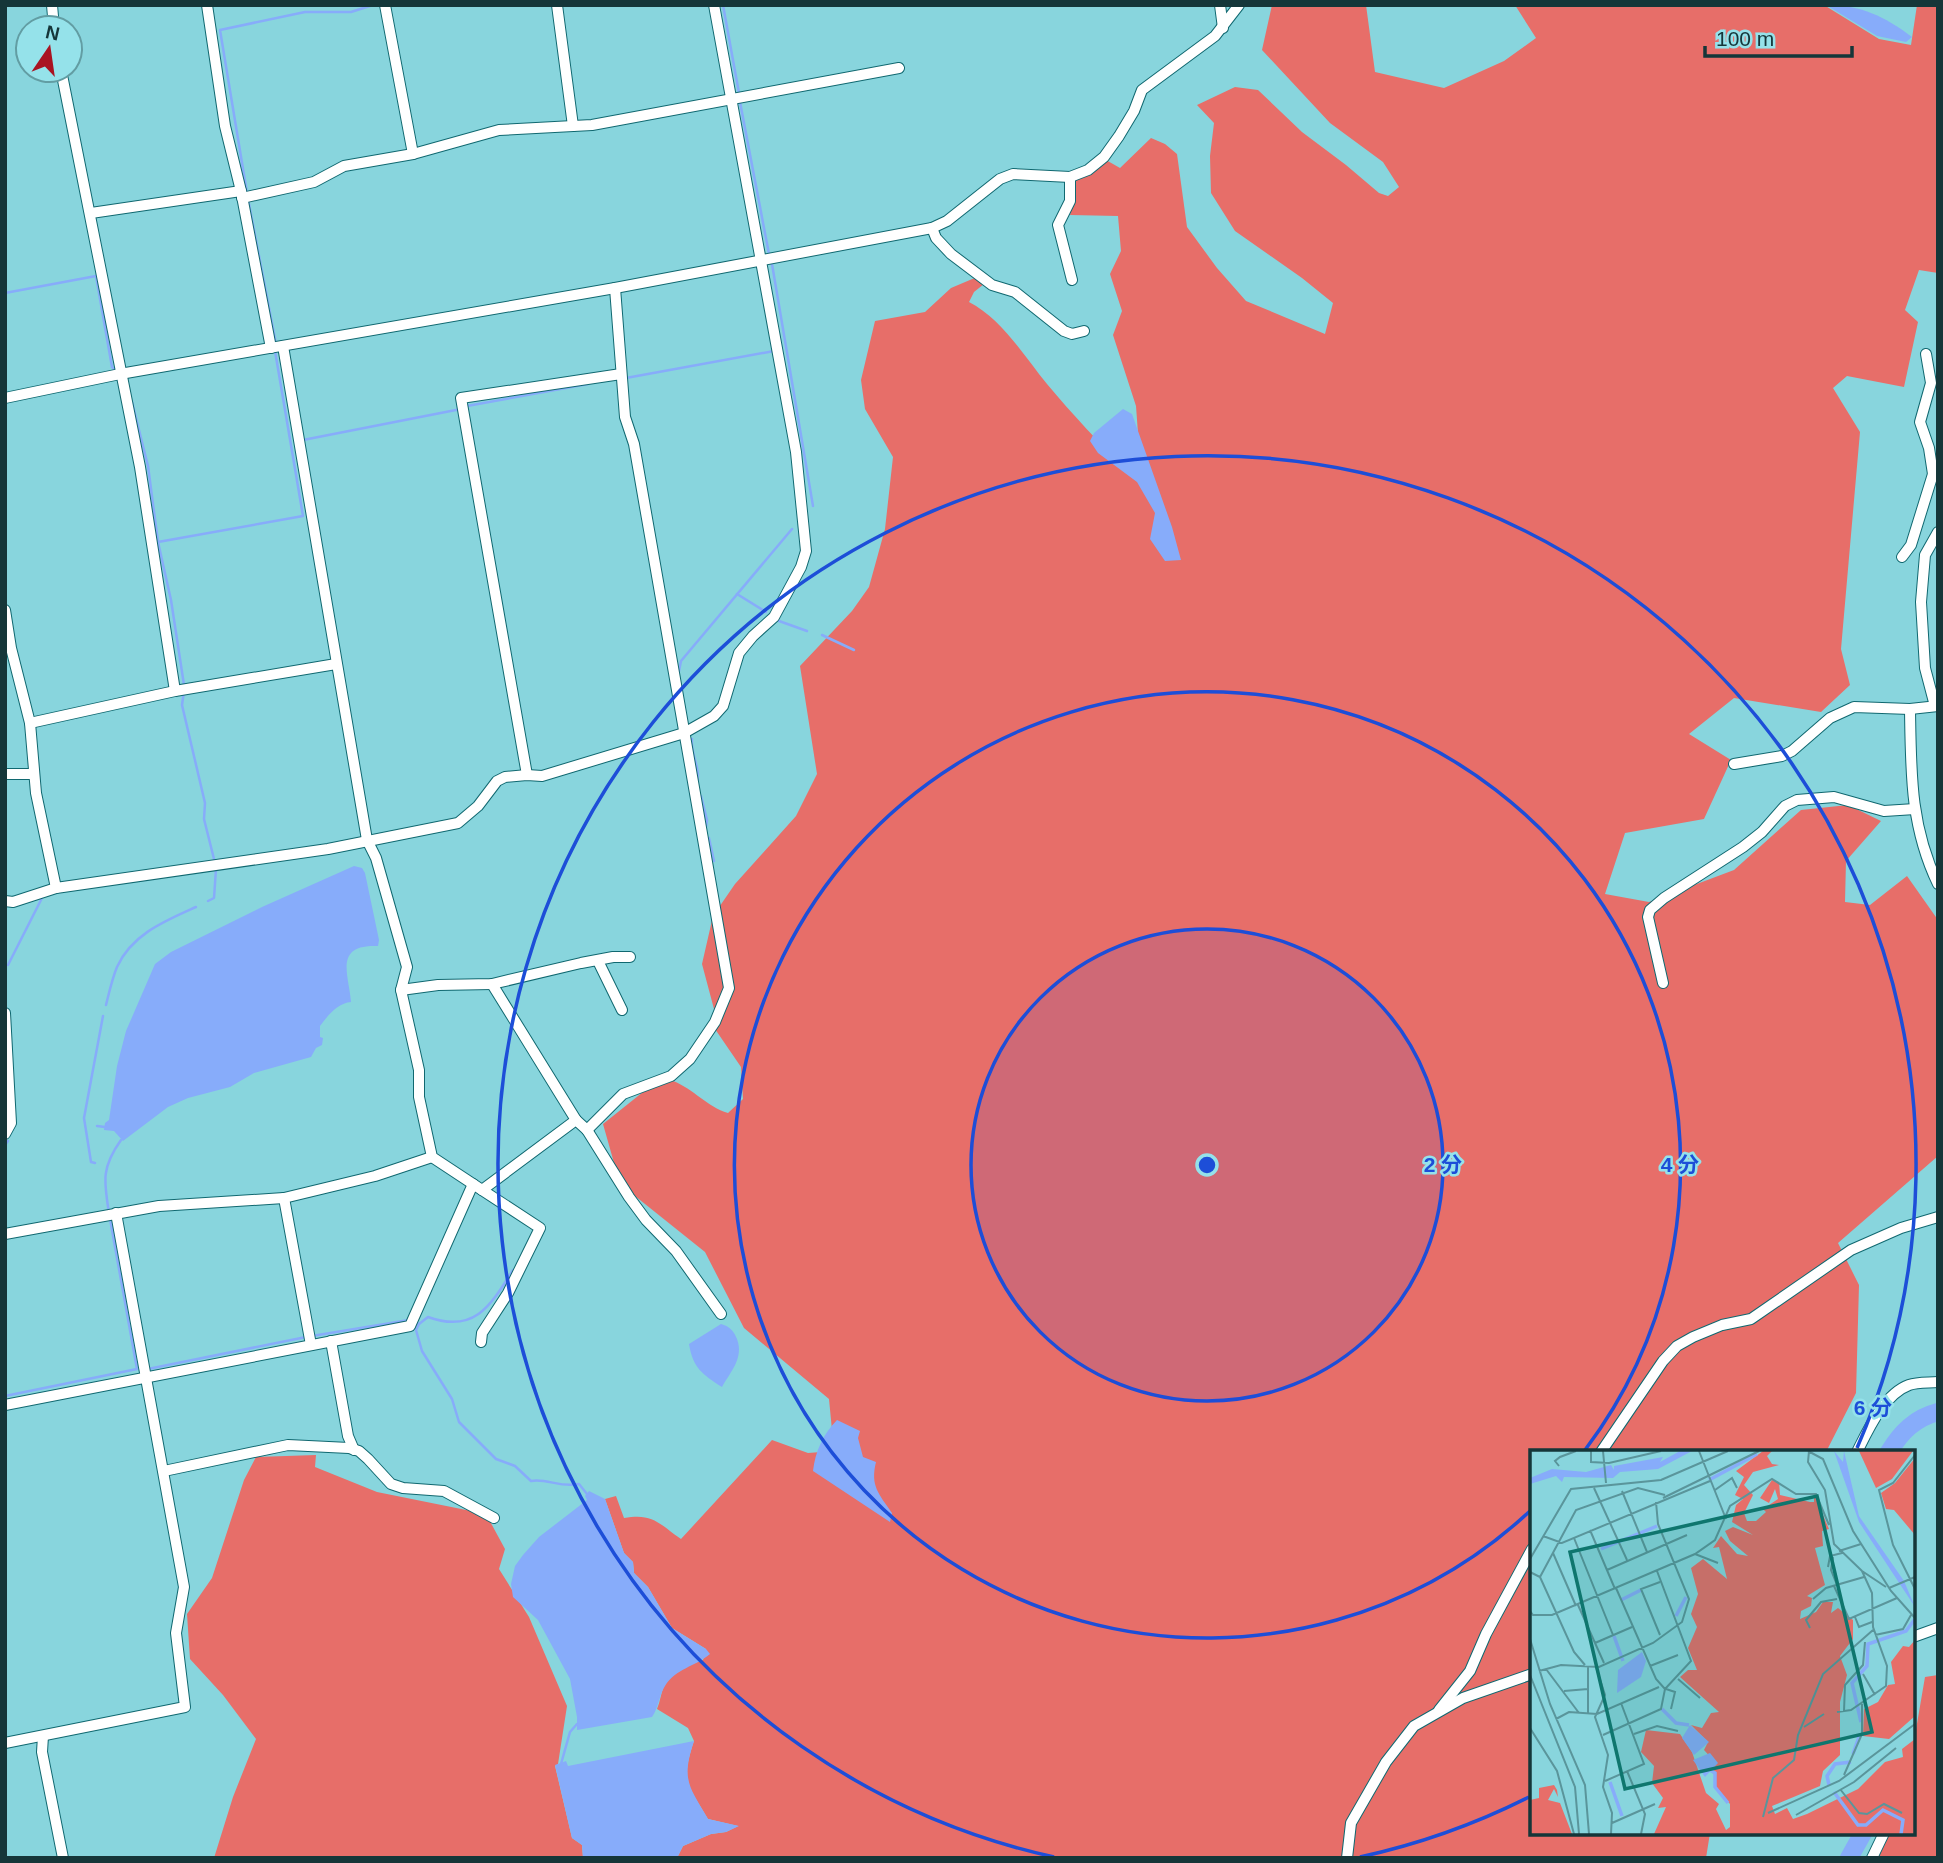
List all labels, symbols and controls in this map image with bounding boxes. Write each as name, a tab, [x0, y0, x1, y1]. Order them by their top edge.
north arrow	[14, 14, 84, 84]
scale bar	[1705, 14, 1852, 58]
text: N	[44, 21, 62, 45]
text: 100 m	[1716, 27, 1774, 50]
centre of rings	[1195, 1153, 1219, 1177]
text: 2 分	[1424, 1153, 1462, 1176]
text: 4 分	[1661, 1153, 1699, 1176]
text: 6 分	[1854, 1396, 1892, 1419]
inset map	[1530, 1450, 1915, 1835]

